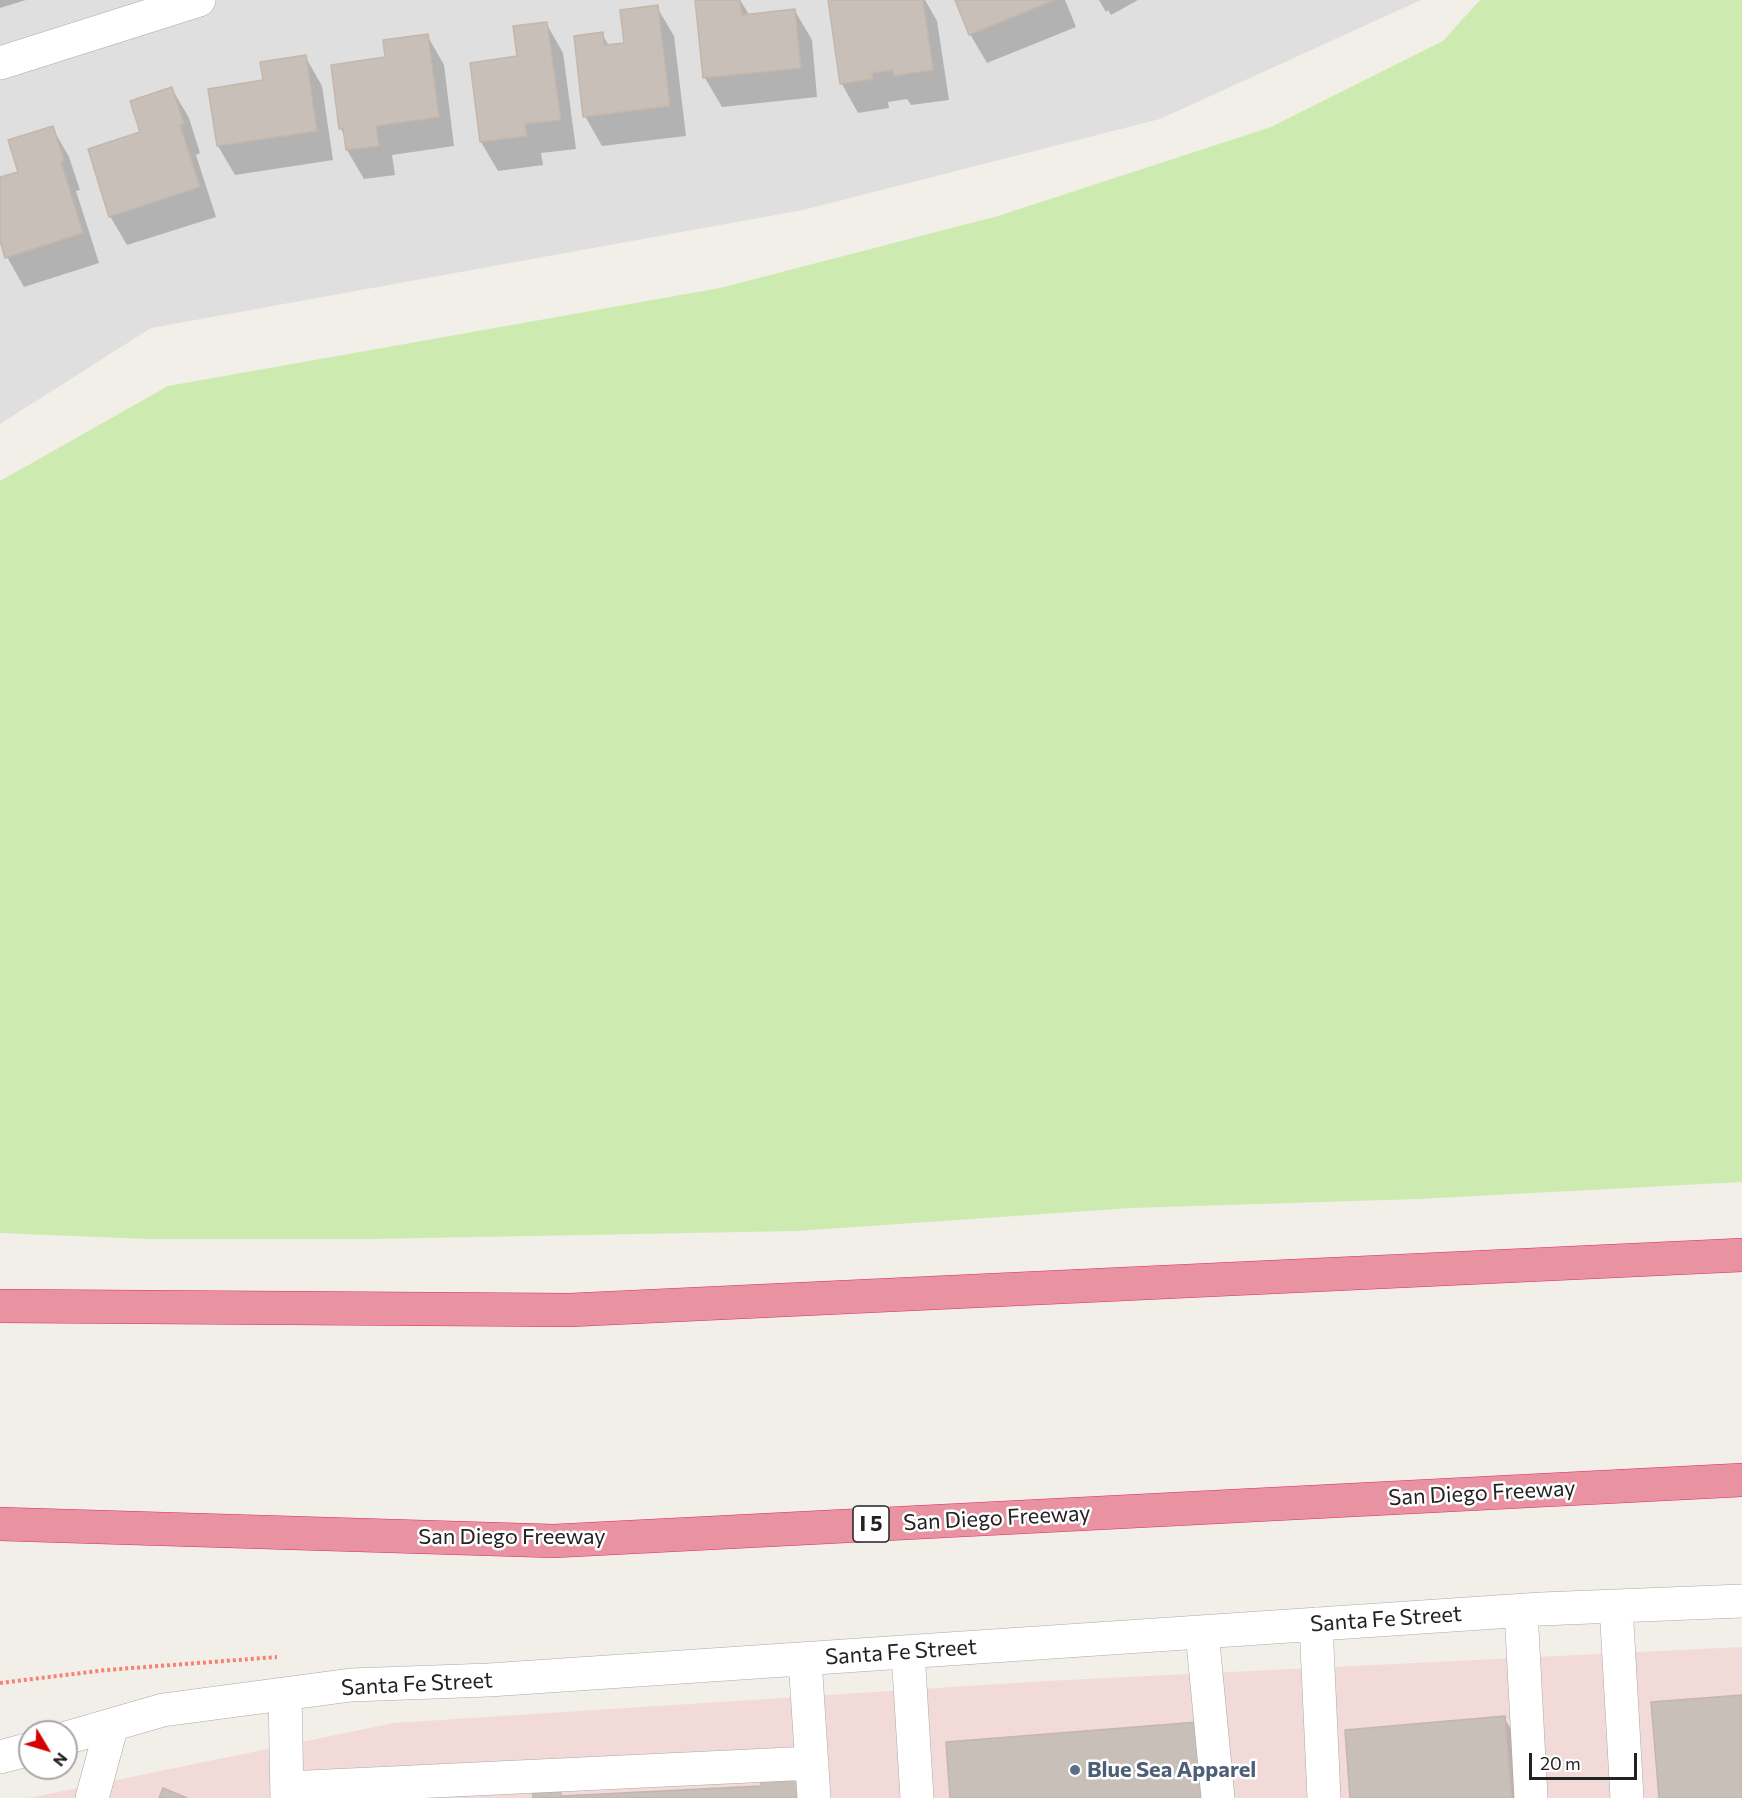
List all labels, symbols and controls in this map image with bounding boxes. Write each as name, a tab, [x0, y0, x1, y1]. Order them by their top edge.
street label: San Diego Freeway	[1388, 1475, 1576, 1511]
street label: San Diego Freeway	[903, 1500, 1091, 1536]
road number: I 5	[853, 1506, 889, 1542]
street label: San Diego Freeway	[418, 1524, 606, 1550]
street label: Santa Fe Street	[1309, 1601, 1463, 1637]
street label: Santa Fe Street	[824, 1634, 978, 1670]
street label: Santa Fe Street	[340, 1667, 494, 1701]
north arrow	[18, 1720, 78, 1780]
scale bar	[1532, 1741, 1640, 1779]
text: N	[50, 1750, 72, 1771]
text: 20 m	[1540, 1752, 1581, 1774]
place label: Blue Sea Apparel	[1087, 1757, 1256, 1783]
marker: Blue Sea Apparel	[1068, 1763, 1082, 1777]

